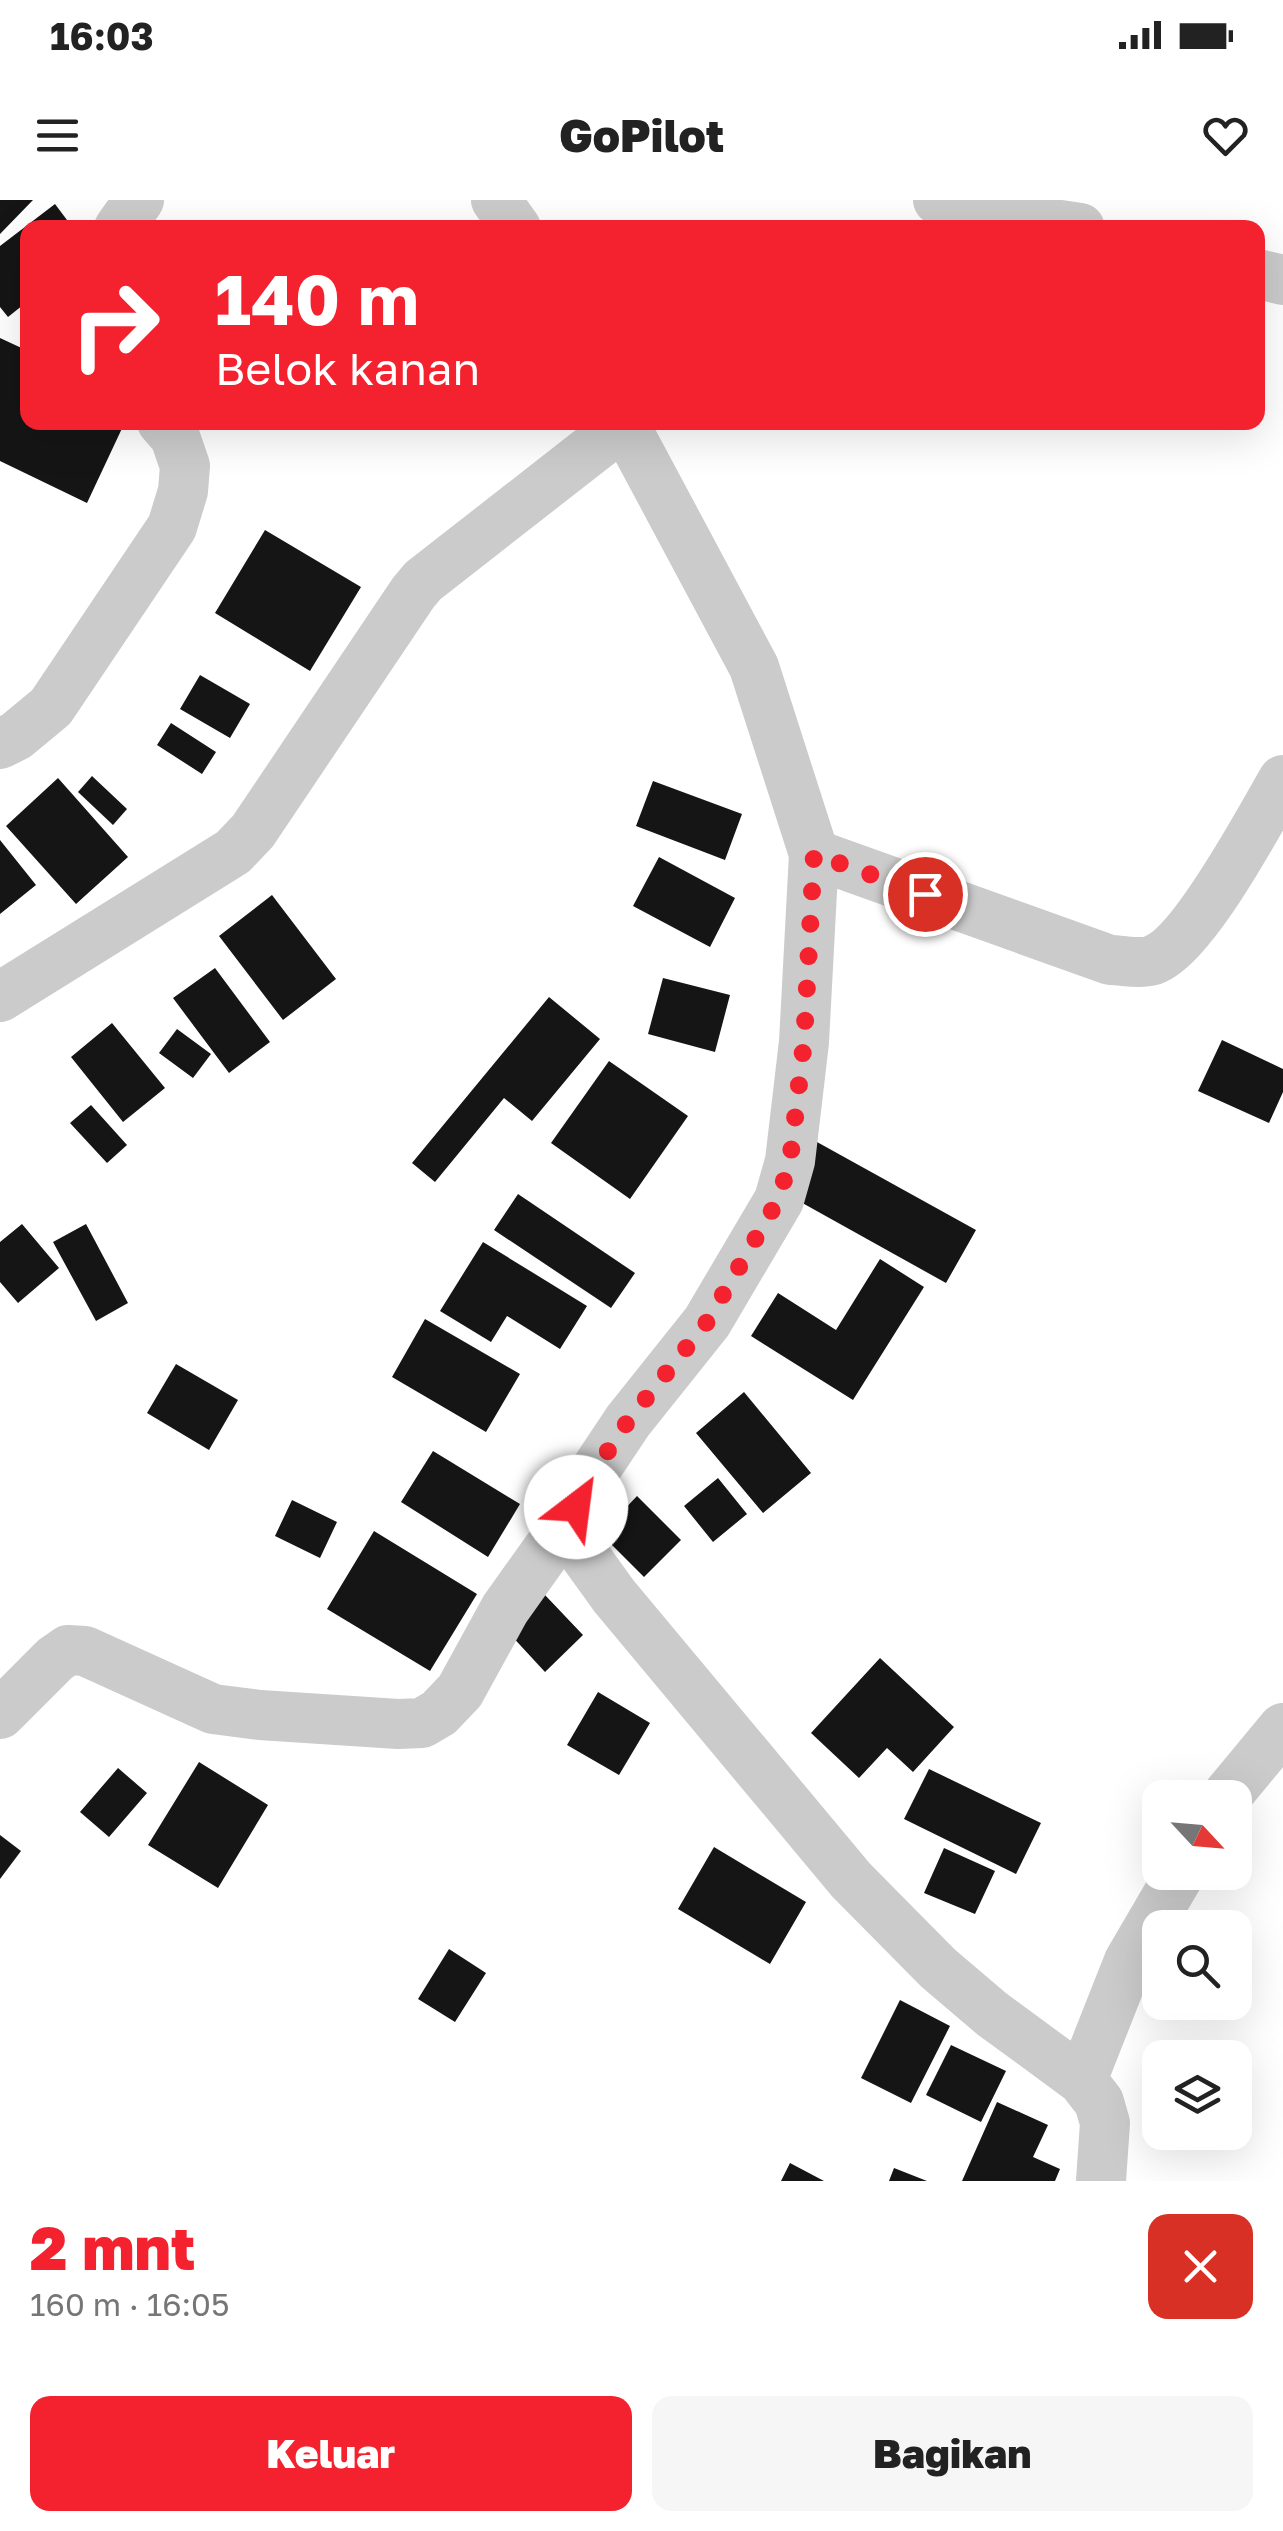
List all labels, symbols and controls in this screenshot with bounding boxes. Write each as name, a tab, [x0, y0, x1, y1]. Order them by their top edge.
text: 16:03	[50, 13, 154, 58]
icon: menu	[30, 108, 85, 163]
text: GoPilot	[559, 108, 724, 162]
icon: heart	[1198, 108, 1253, 163]
text: 140 m	[215, 256, 419, 340]
icon: right	[50, 260, 180, 390]
text: Belok kanan	[215, 341, 480, 395]
pin	[883, 852, 968, 937]
icon: arrive	[898, 867, 953, 922]
position arrow	[524, 1455, 628, 1559]
north arrow	[1142, 1780, 1252, 1890]
map controls	[1142, 1780, 1252, 2150]
button: search	[1142, 1910, 1252, 2020]
button: layers	[1142, 2040, 1252, 2150]
text: 2 mnt	[30, 2211, 195, 2283]
button: close	[1148, 2214, 1253, 2319]
text: 160 m · 16:05	[30, 2285, 230, 2323]
button: Keluar	[30, 2396, 632, 2511]
button: Bagikan	[652, 2396, 1253, 2511]

